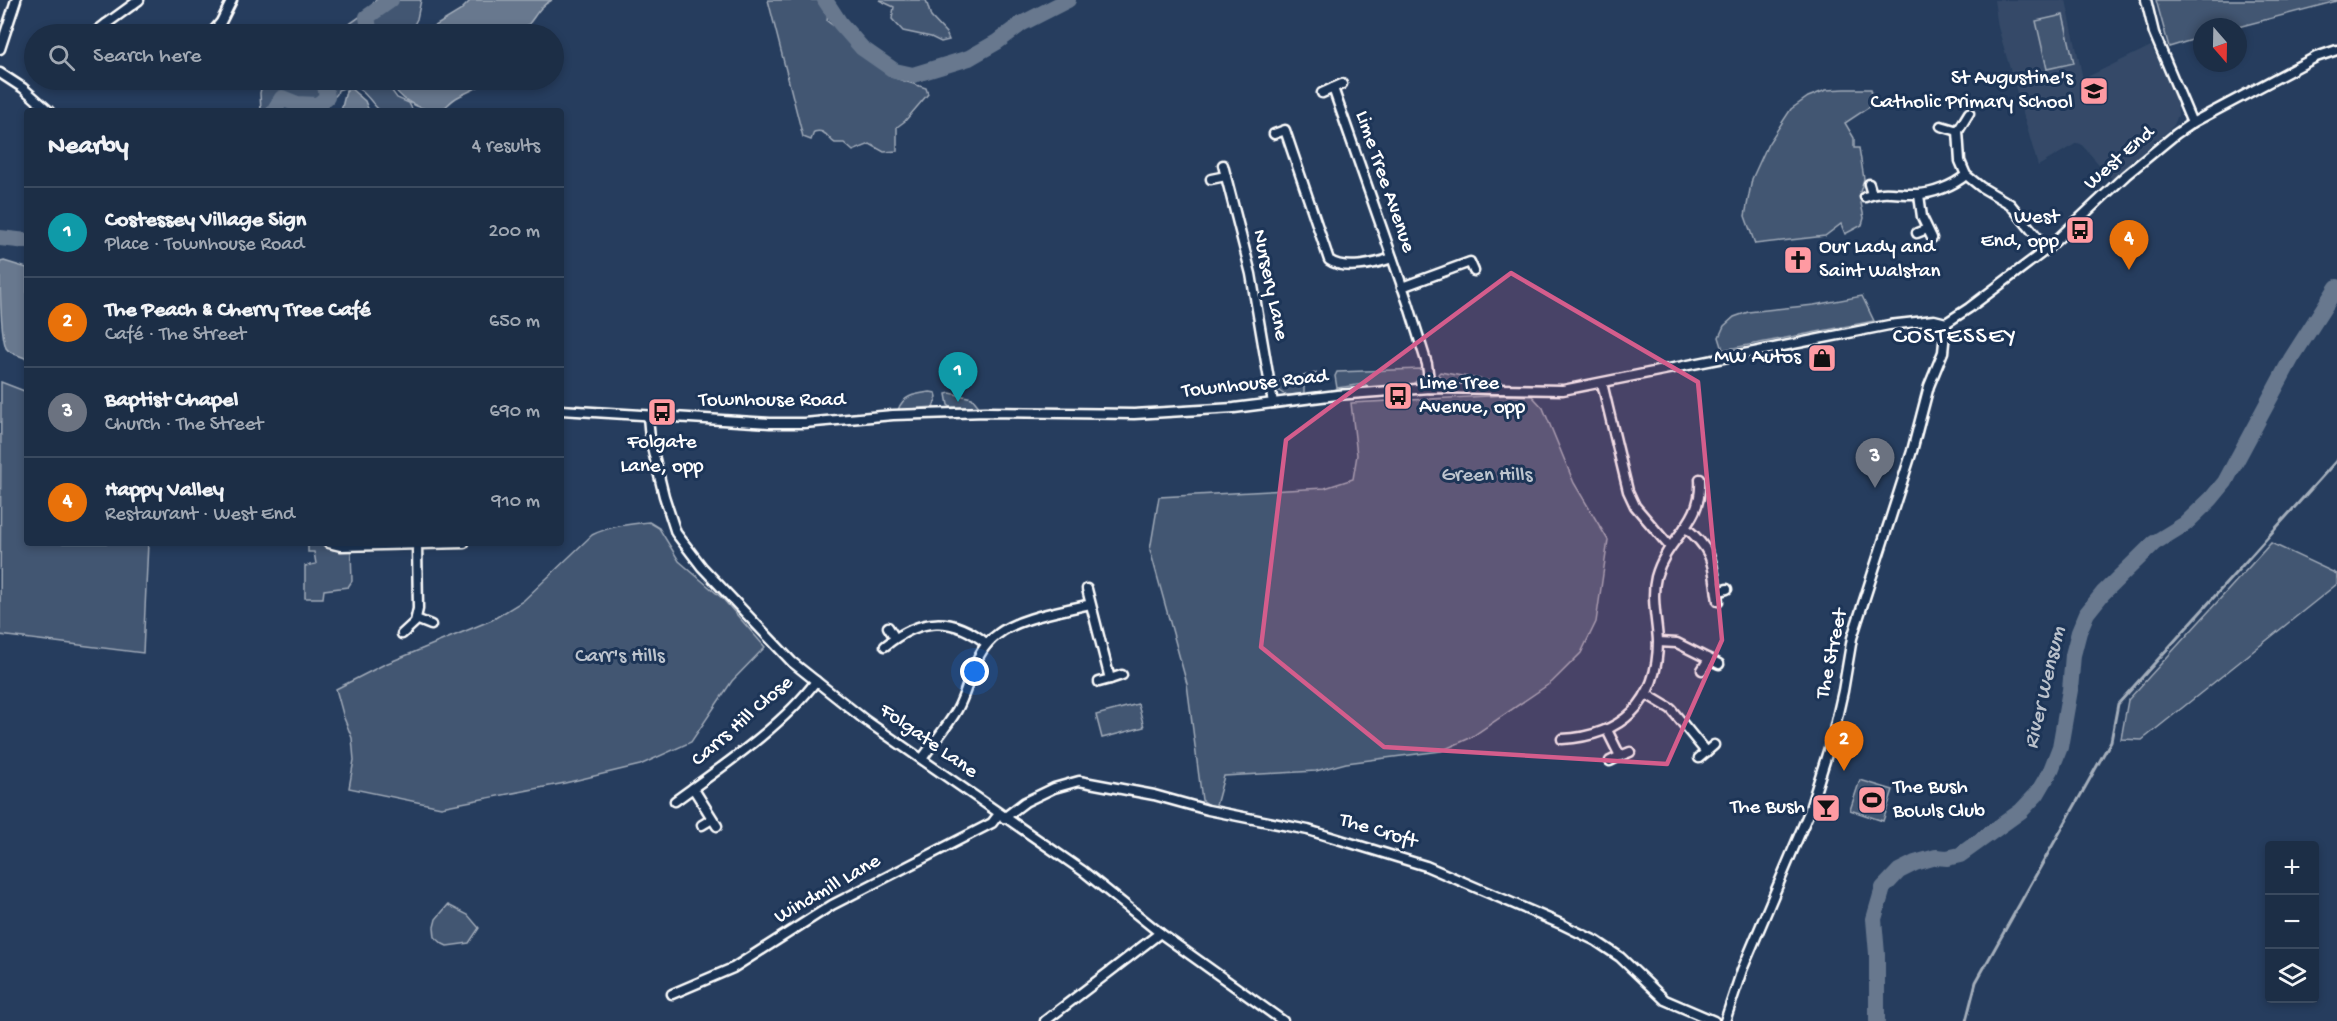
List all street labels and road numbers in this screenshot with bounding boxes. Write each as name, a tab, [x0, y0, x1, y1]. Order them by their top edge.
street label: Lime Tree Avenue	[1348, 108, 1420, 257]
street label: West End	[2080, 120, 2162, 196]
street label: Nursery Lane	[1245, 227, 1293, 344]
street label: Townhouse Road	[1180, 365, 1331, 405]
street label: Townhouse Road	[698, 389, 847, 414]
street label: The Street	[1811, 604, 1855, 702]
street label: Carrs Hill Close	[687, 670, 800, 773]
street label: Folgate Lane	[873, 698, 983, 786]
street label: The Croft	[1335, 808, 1422, 856]
street label: Windmill Lane	[770, 849, 887, 930]

